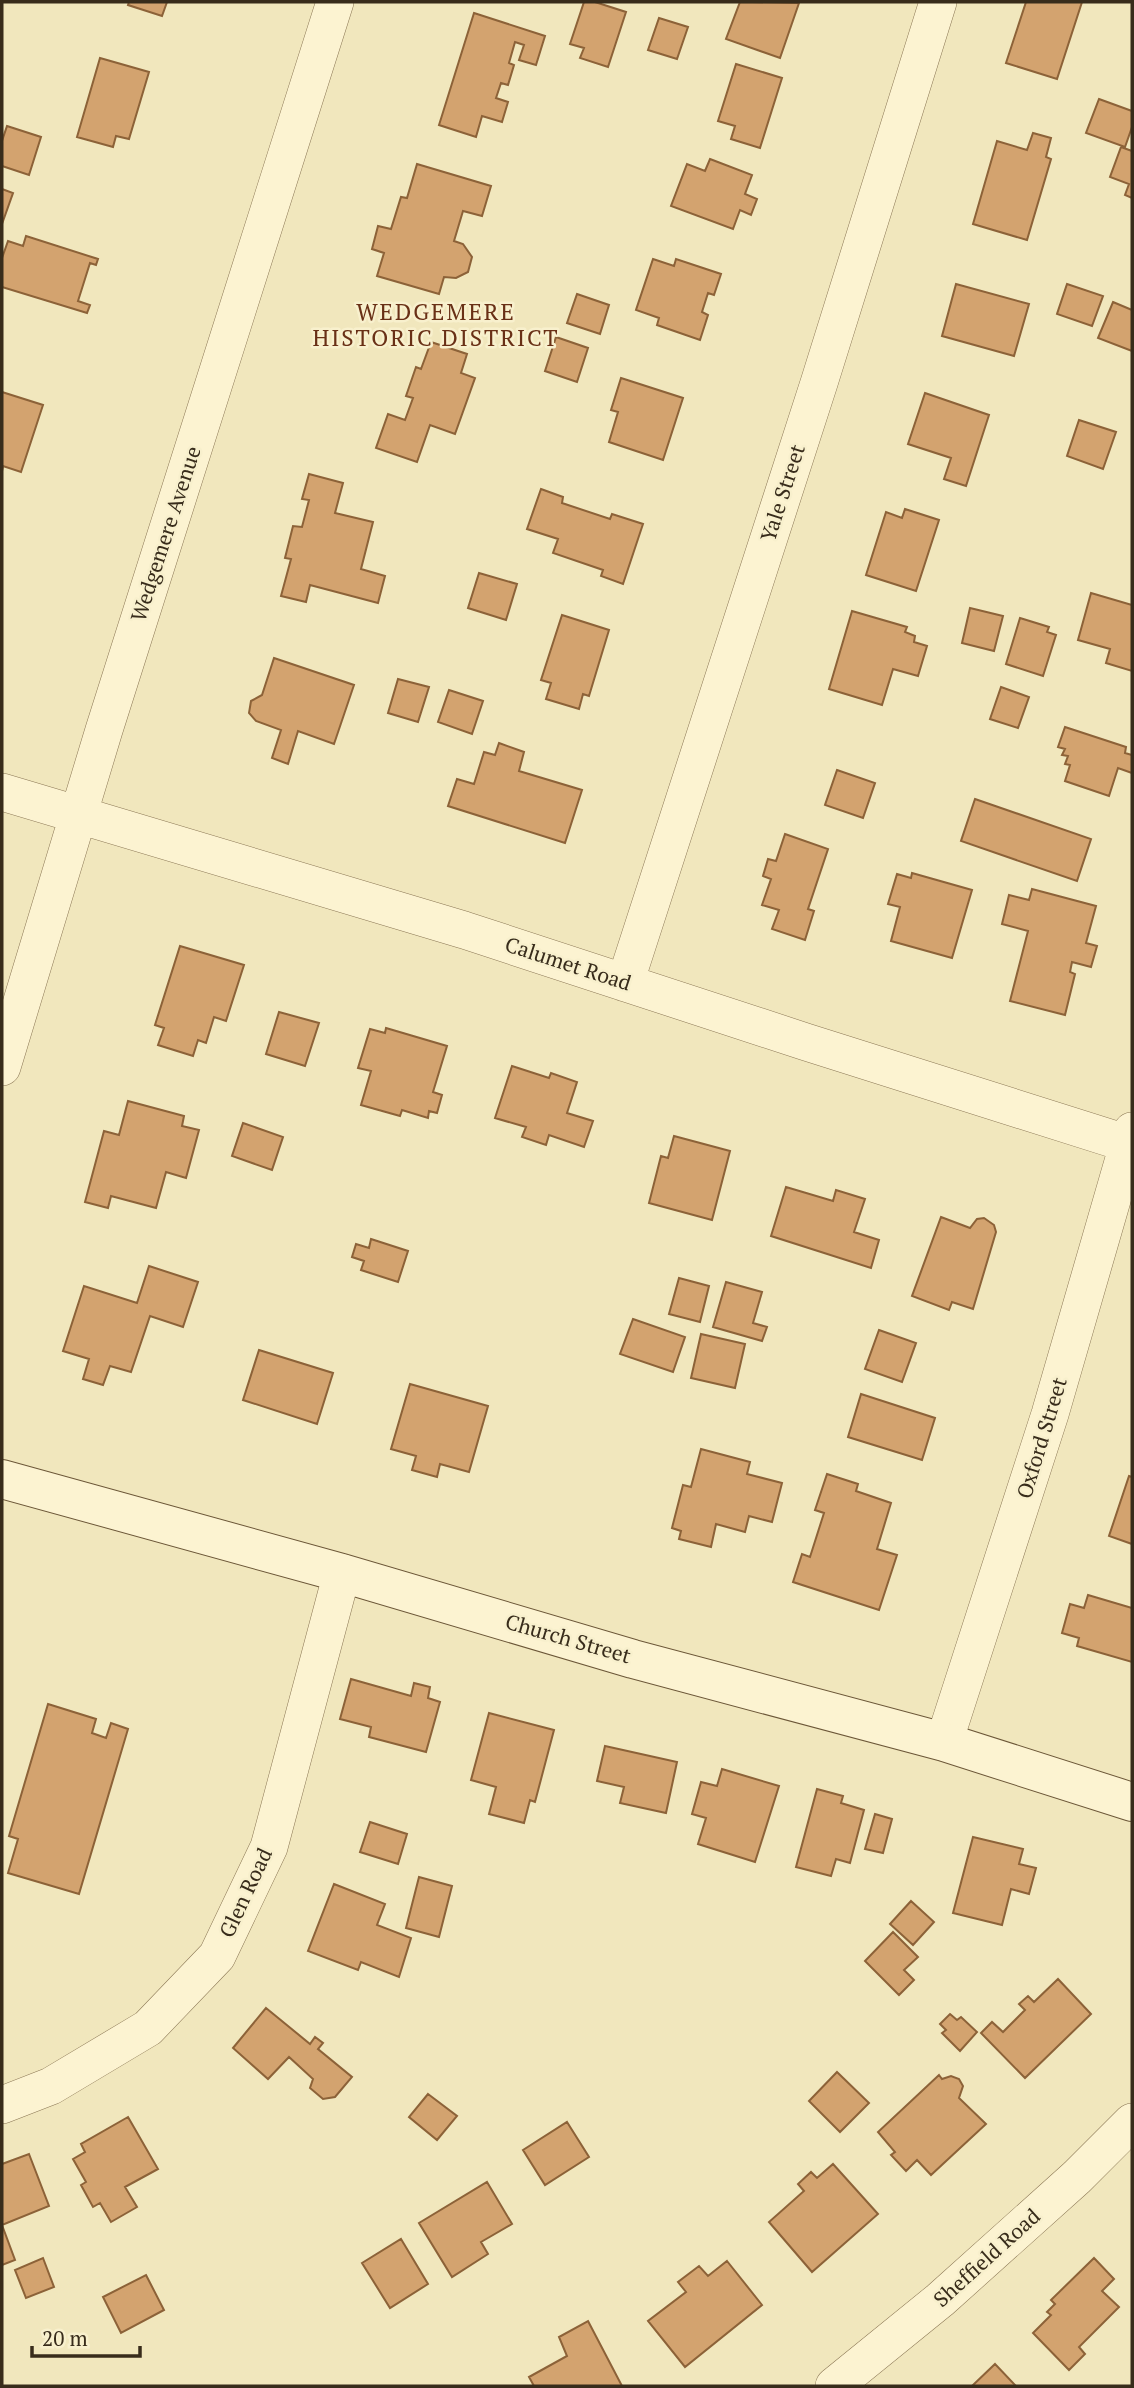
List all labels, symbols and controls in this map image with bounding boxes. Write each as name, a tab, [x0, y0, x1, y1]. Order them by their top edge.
district label: WEDGEMERE HISTORIC DISTRICT	[312, 296, 560, 353]
street label: Yale Street	[753, 440, 811, 545]
street label: Wedgemere Avenue	[123, 442, 207, 625]
street label: Calumet Road	[502, 930, 635, 997]
street label: Oxford Street	[1009, 1373, 1073, 1502]
street label: Church Street	[502, 1607, 634, 1669]
street label: Glen Road	[212, 1843, 278, 1942]
street label: Sheffield Road	[927, 2202, 1046, 2313]
scale bar	[32, 2314, 140, 2358]
text: 20 m	[42, 2324, 88, 2352]

